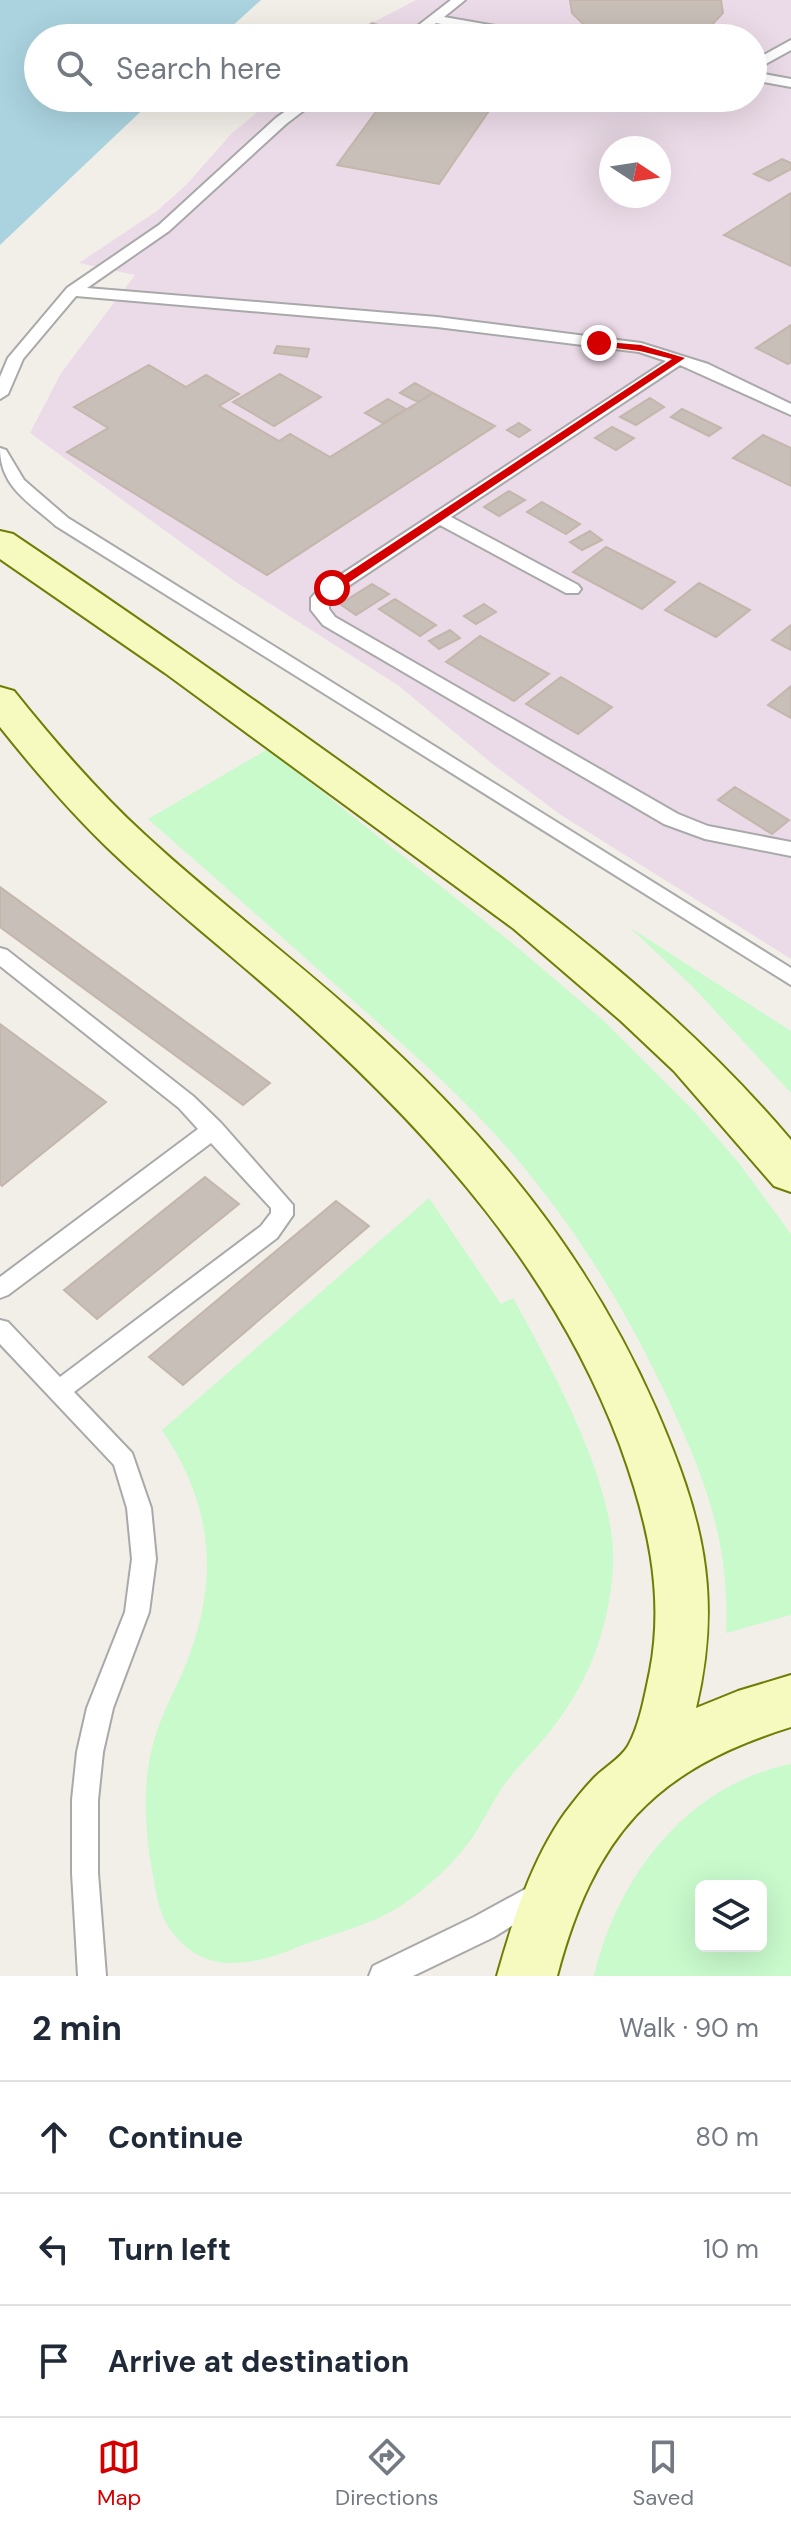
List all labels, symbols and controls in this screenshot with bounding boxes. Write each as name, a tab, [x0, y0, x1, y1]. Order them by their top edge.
search box	[24, 24, 767, 112]
icon: search	[52, 46, 96, 90]
text: Search here	[116, 49, 282, 88]
north arrow	[599, 136, 671, 208]
route end	[581, 325, 617, 361]
route start	[314, 570, 350, 606]
map controls	[695, 1880, 767, 1952]
button: layers	[695, 1880, 767, 1952]
text: 2 min	[32, 2006, 122, 2051]
text: Walk · 90 m	[619, 2011, 759, 2045]
icon: ahead	[32, 2115, 76, 2159]
text: Continue	[108, 2118, 243, 2157]
text: 80 m	[695, 2120, 759, 2154]
icon: left	[32, 2227, 76, 2271]
text: Turn left	[108, 2230, 231, 2269]
text: 10 m	[703, 2232, 759, 2266]
icon: arrive	[32, 2339, 76, 2383]
text: Arrive at destination	[108, 2342, 409, 2381]
tab: Map	[97, 2435, 141, 2512]
tab: Directions	[335, 2435, 439, 2512]
tab: Saved	[632, 2435, 694, 2512]

